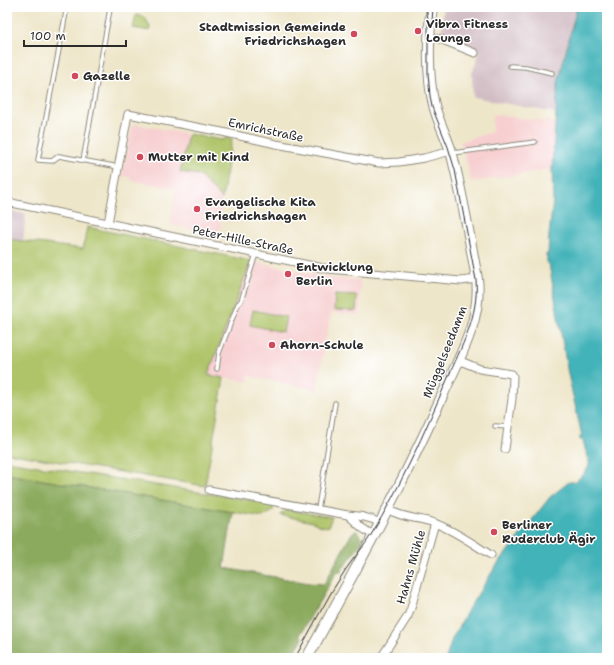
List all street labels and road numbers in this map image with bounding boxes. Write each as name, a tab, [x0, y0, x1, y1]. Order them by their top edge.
street label: Emrichstraße	[227, 114, 305, 146]
street label: Peter-Hille-Straße	[191, 221, 295, 259]
street label: Müggelseedamm	[419, 304, 471, 400]
street label: Hahns Mühle	[393, 528, 429, 606]

